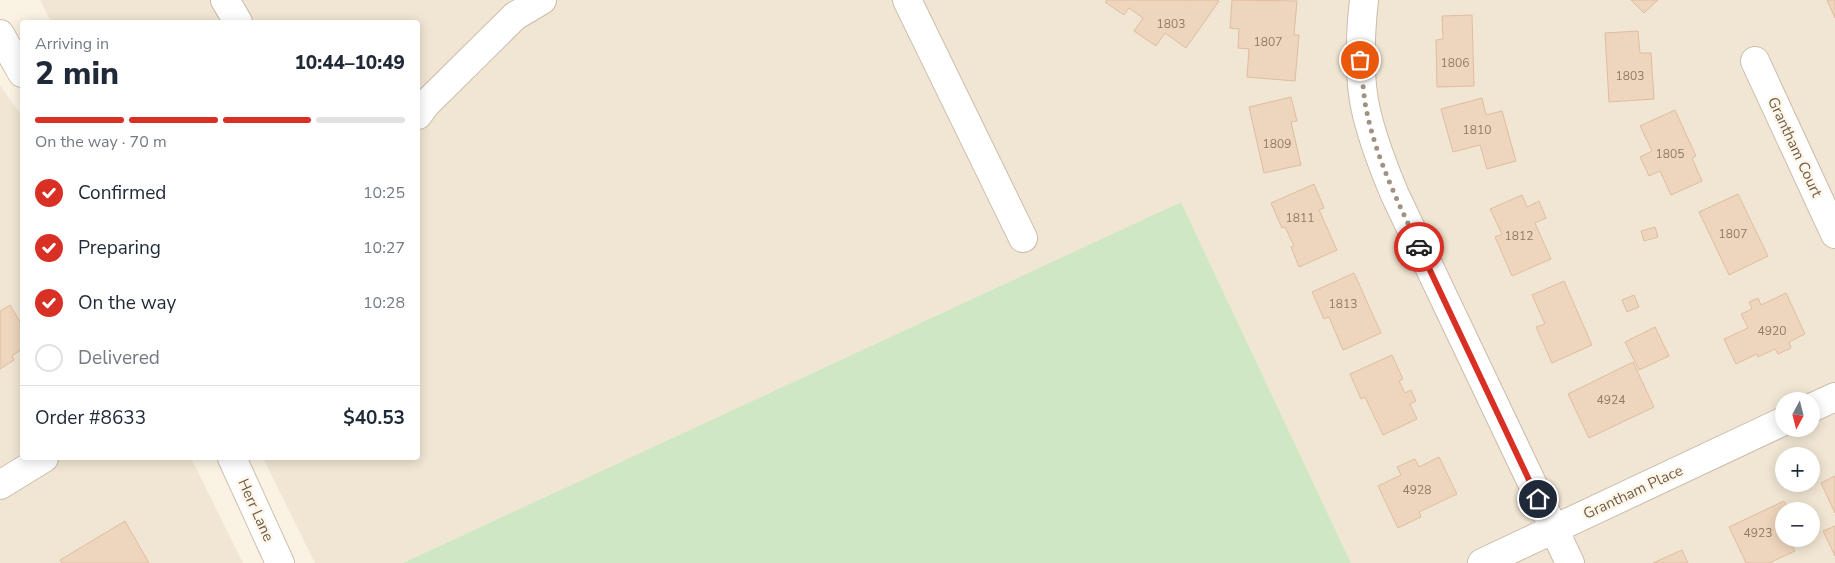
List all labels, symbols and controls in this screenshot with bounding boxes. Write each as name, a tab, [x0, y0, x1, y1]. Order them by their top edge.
house number: 1803	[1157, 16, 1185, 32]
text: Arriving in	[35, 33, 109, 55]
house number: 1807	[1254, 34, 1282, 50]
pin	[1339, 39, 1381, 81]
icon: bag	[1346, 46, 1374, 74]
text: 10:44–10:49	[294, 50, 405, 76]
text: 2 min	[35, 52, 119, 95]
house number: 1806	[1441, 55, 1469, 71]
house number: 1803	[1616, 68, 1644, 84]
street label: Grantham Court	[1763, 94, 1827, 201]
house number: 1810	[1463, 122, 1491, 138]
text: On the way · 70 m	[35, 131, 167, 153]
house number: 1809	[1263, 136, 1291, 152]
house number: 1805	[1656, 146, 1684, 162]
icon: check	[35, 179, 63, 207]
text: Confirmed	[78, 180, 166, 206]
text: 10:25	[363, 182, 405, 204]
house number: 1811	[1286, 210, 1314, 226]
courier	[1394, 222, 1444, 272]
house number: 1807	[1719, 226, 1747, 242]
house number: 1812	[1505, 228, 1533, 244]
icon: car	[1405, 233, 1433, 261]
icon: check	[35, 234, 63, 262]
text: Preparing	[78, 235, 161, 261]
text: 10:27	[363, 237, 405, 259]
icon: check	[35, 289, 63, 317]
text: On the way	[78, 290, 176, 316]
text: 10:28	[363, 292, 405, 314]
house number: 1813	[1329, 296, 1357, 312]
house number: 4920	[1758, 323, 1786, 339]
text: Delivered	[78, 345, 160, 371]
house number: 4924	[1597, 392, 1625, 408]
north arrow	[1775, 392, 1820, 438]
map controls	[1775, 392, 1820, 547]
text: Order #8633	[35, 405, 146, 431]
text: $40.53	[343, 405, 405, 431]
button: +	[1775, 447, 1820, 492]
street label: Grantham Place	[1580, 460, 1686, 524]
street label: Herr Lane	[233, 476, 279, 544]
pin	[1517, 478, 1559, 520]
house number: 4928	[1403, 482, 1431, 498]
icon: home	[1524, 485, 1552, 513]
button: −	[1775, 502, 1820, 547]
house number: 4923	[1744, 525, 1772, 541]

